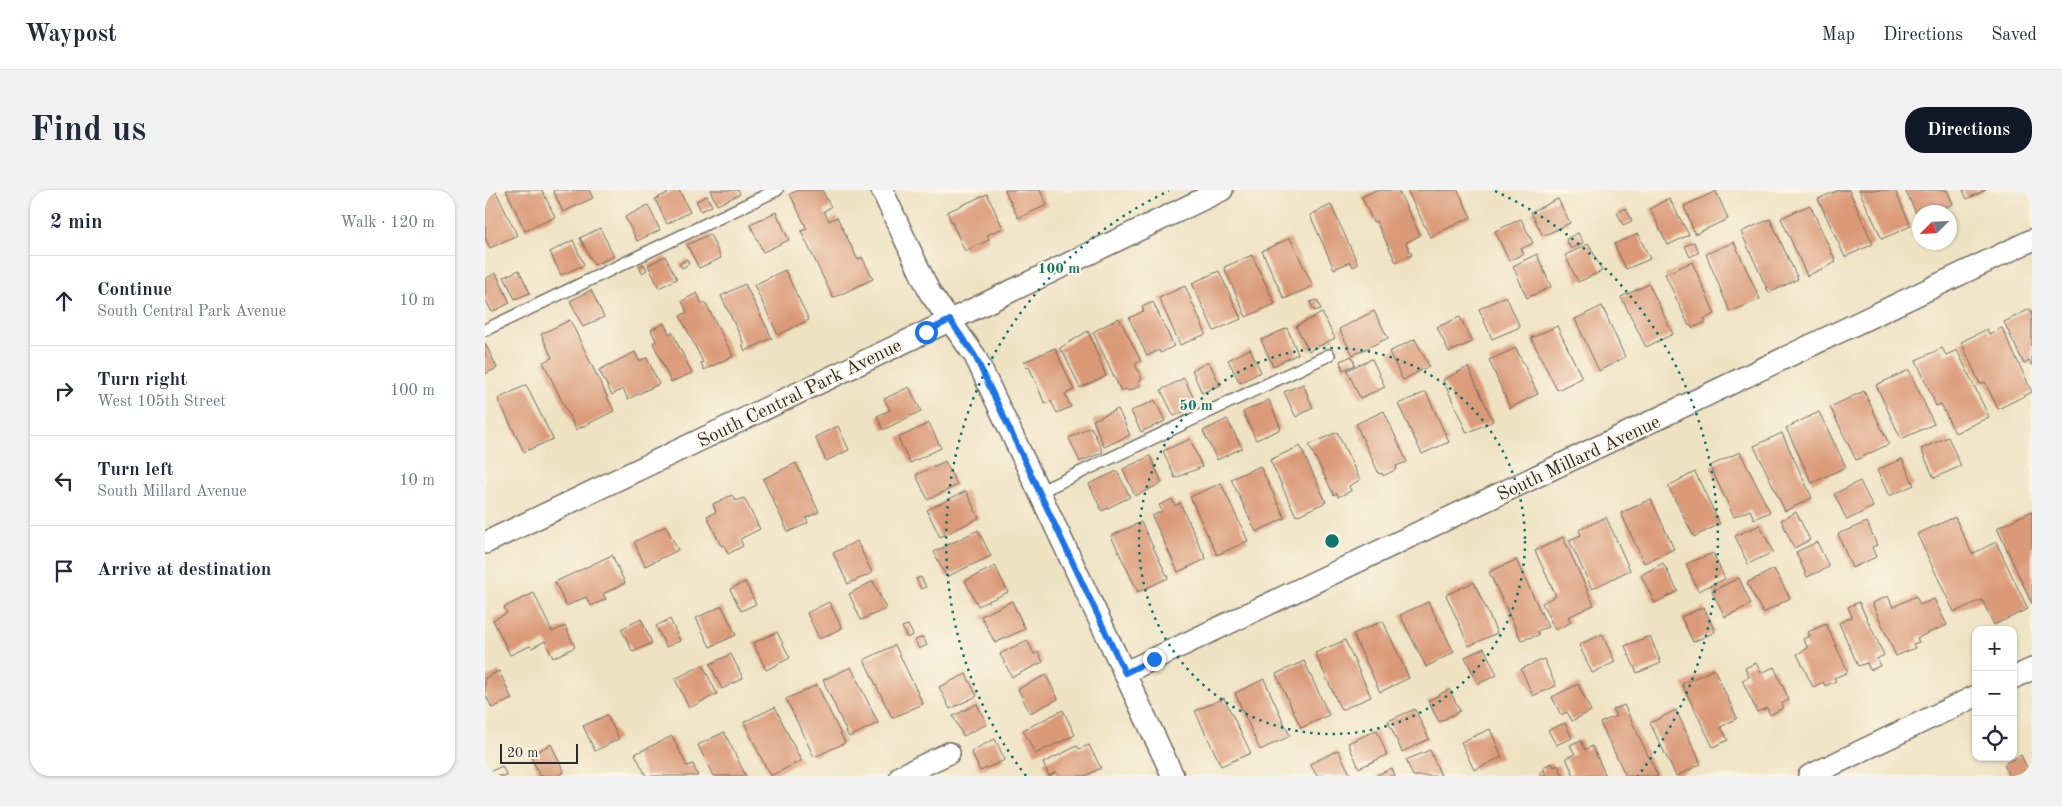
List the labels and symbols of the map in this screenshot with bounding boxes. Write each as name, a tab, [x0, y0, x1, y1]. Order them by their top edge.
north arrow	[1912, 205, 1957, 250]
text: 100 m	[1038, 262, 1080, 277]
route start	[915, 321, 938, 344]
street label: South Central Park Avenue	[695, 337, 905, 452]
text: 50 m	[1179, 399, 1213, 414]
street label: South Millard Avenue	[1495, 413, 1664, 505]
centre of rings	[1323, 532, 1341, 550]
route end	[1143, 648, 1166, 671]
scale bar	[500, 741, 577, 764]

